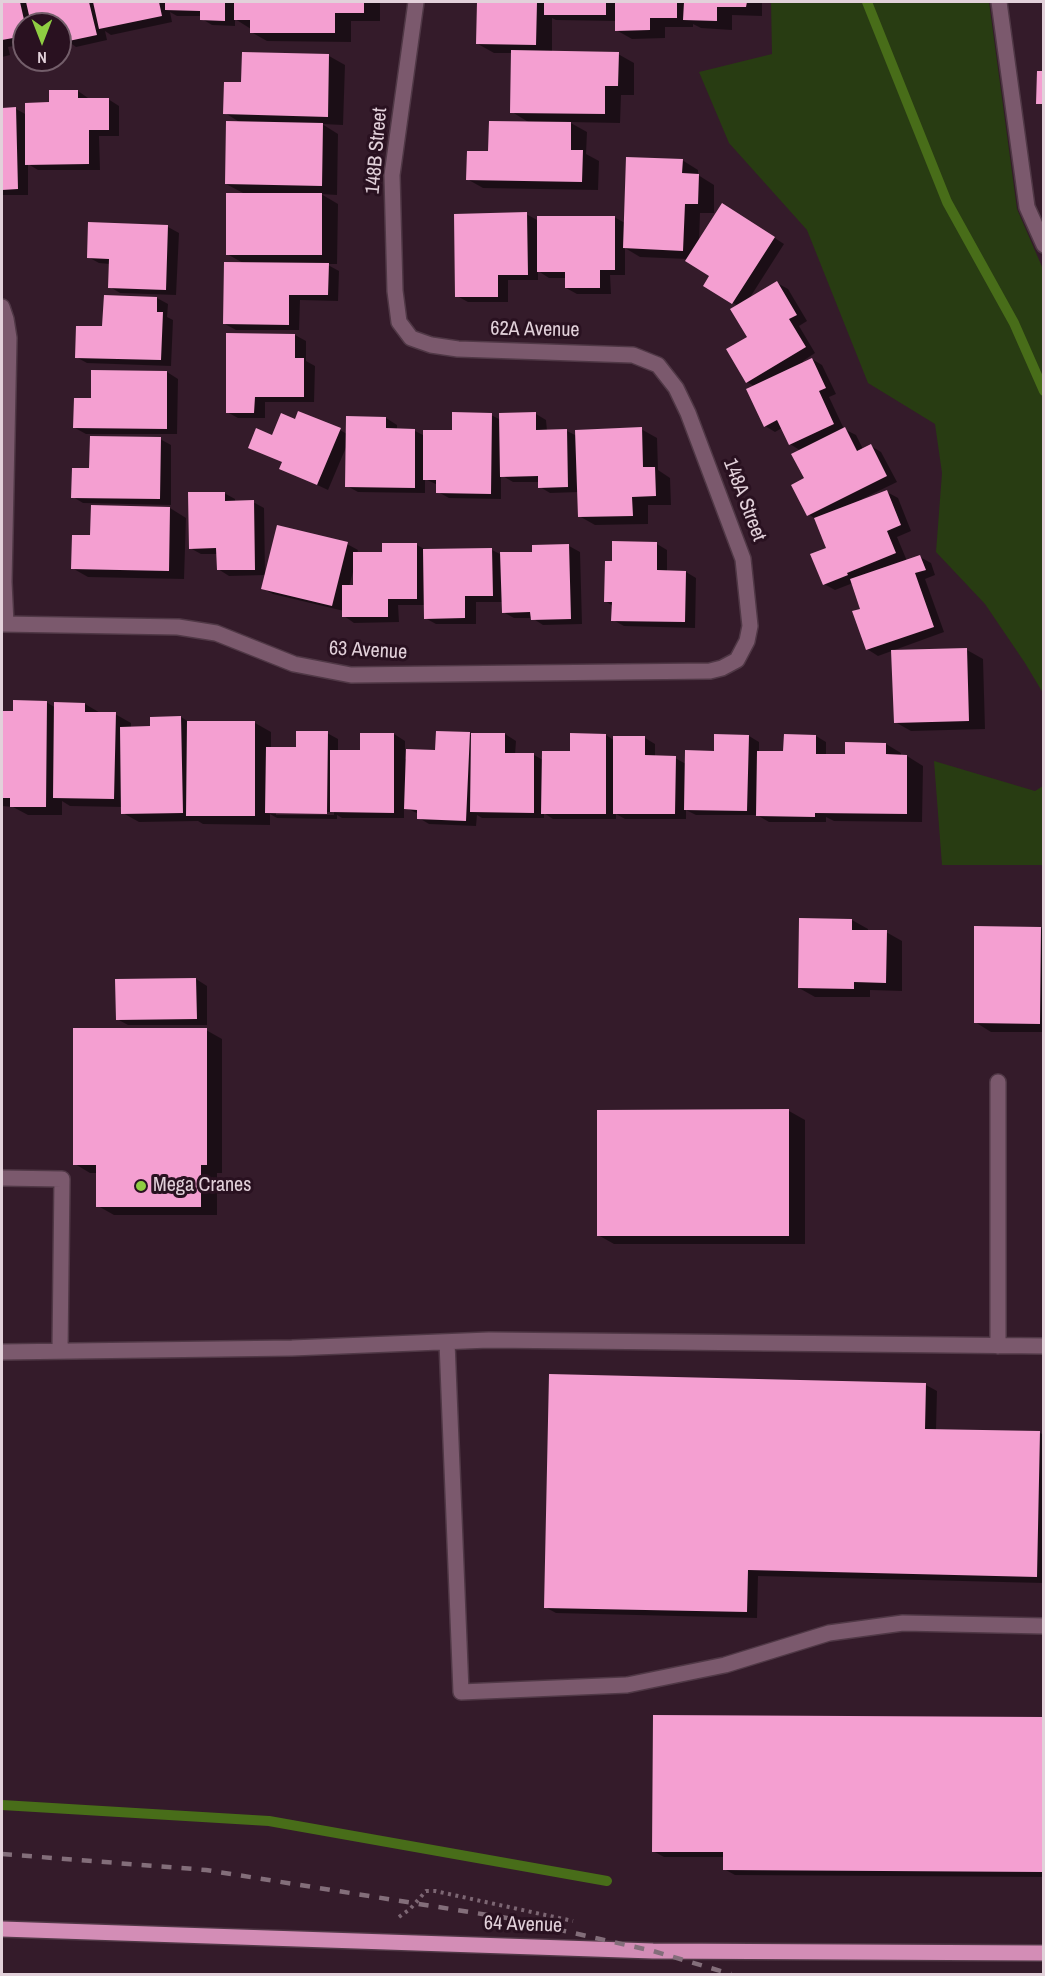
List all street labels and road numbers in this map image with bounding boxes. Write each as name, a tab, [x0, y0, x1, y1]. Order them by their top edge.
street label: 148B Street	[361, 107, 393, 195]
street label: 62A Avenue	[490, 317, 580, 343]
street label: 148A Street	[717, 455, 771, 545]
street label: 63 Avenue	[328, 637, 408, 665]
street label: 64 Avenue	[484, 1912, 562, 1938]

